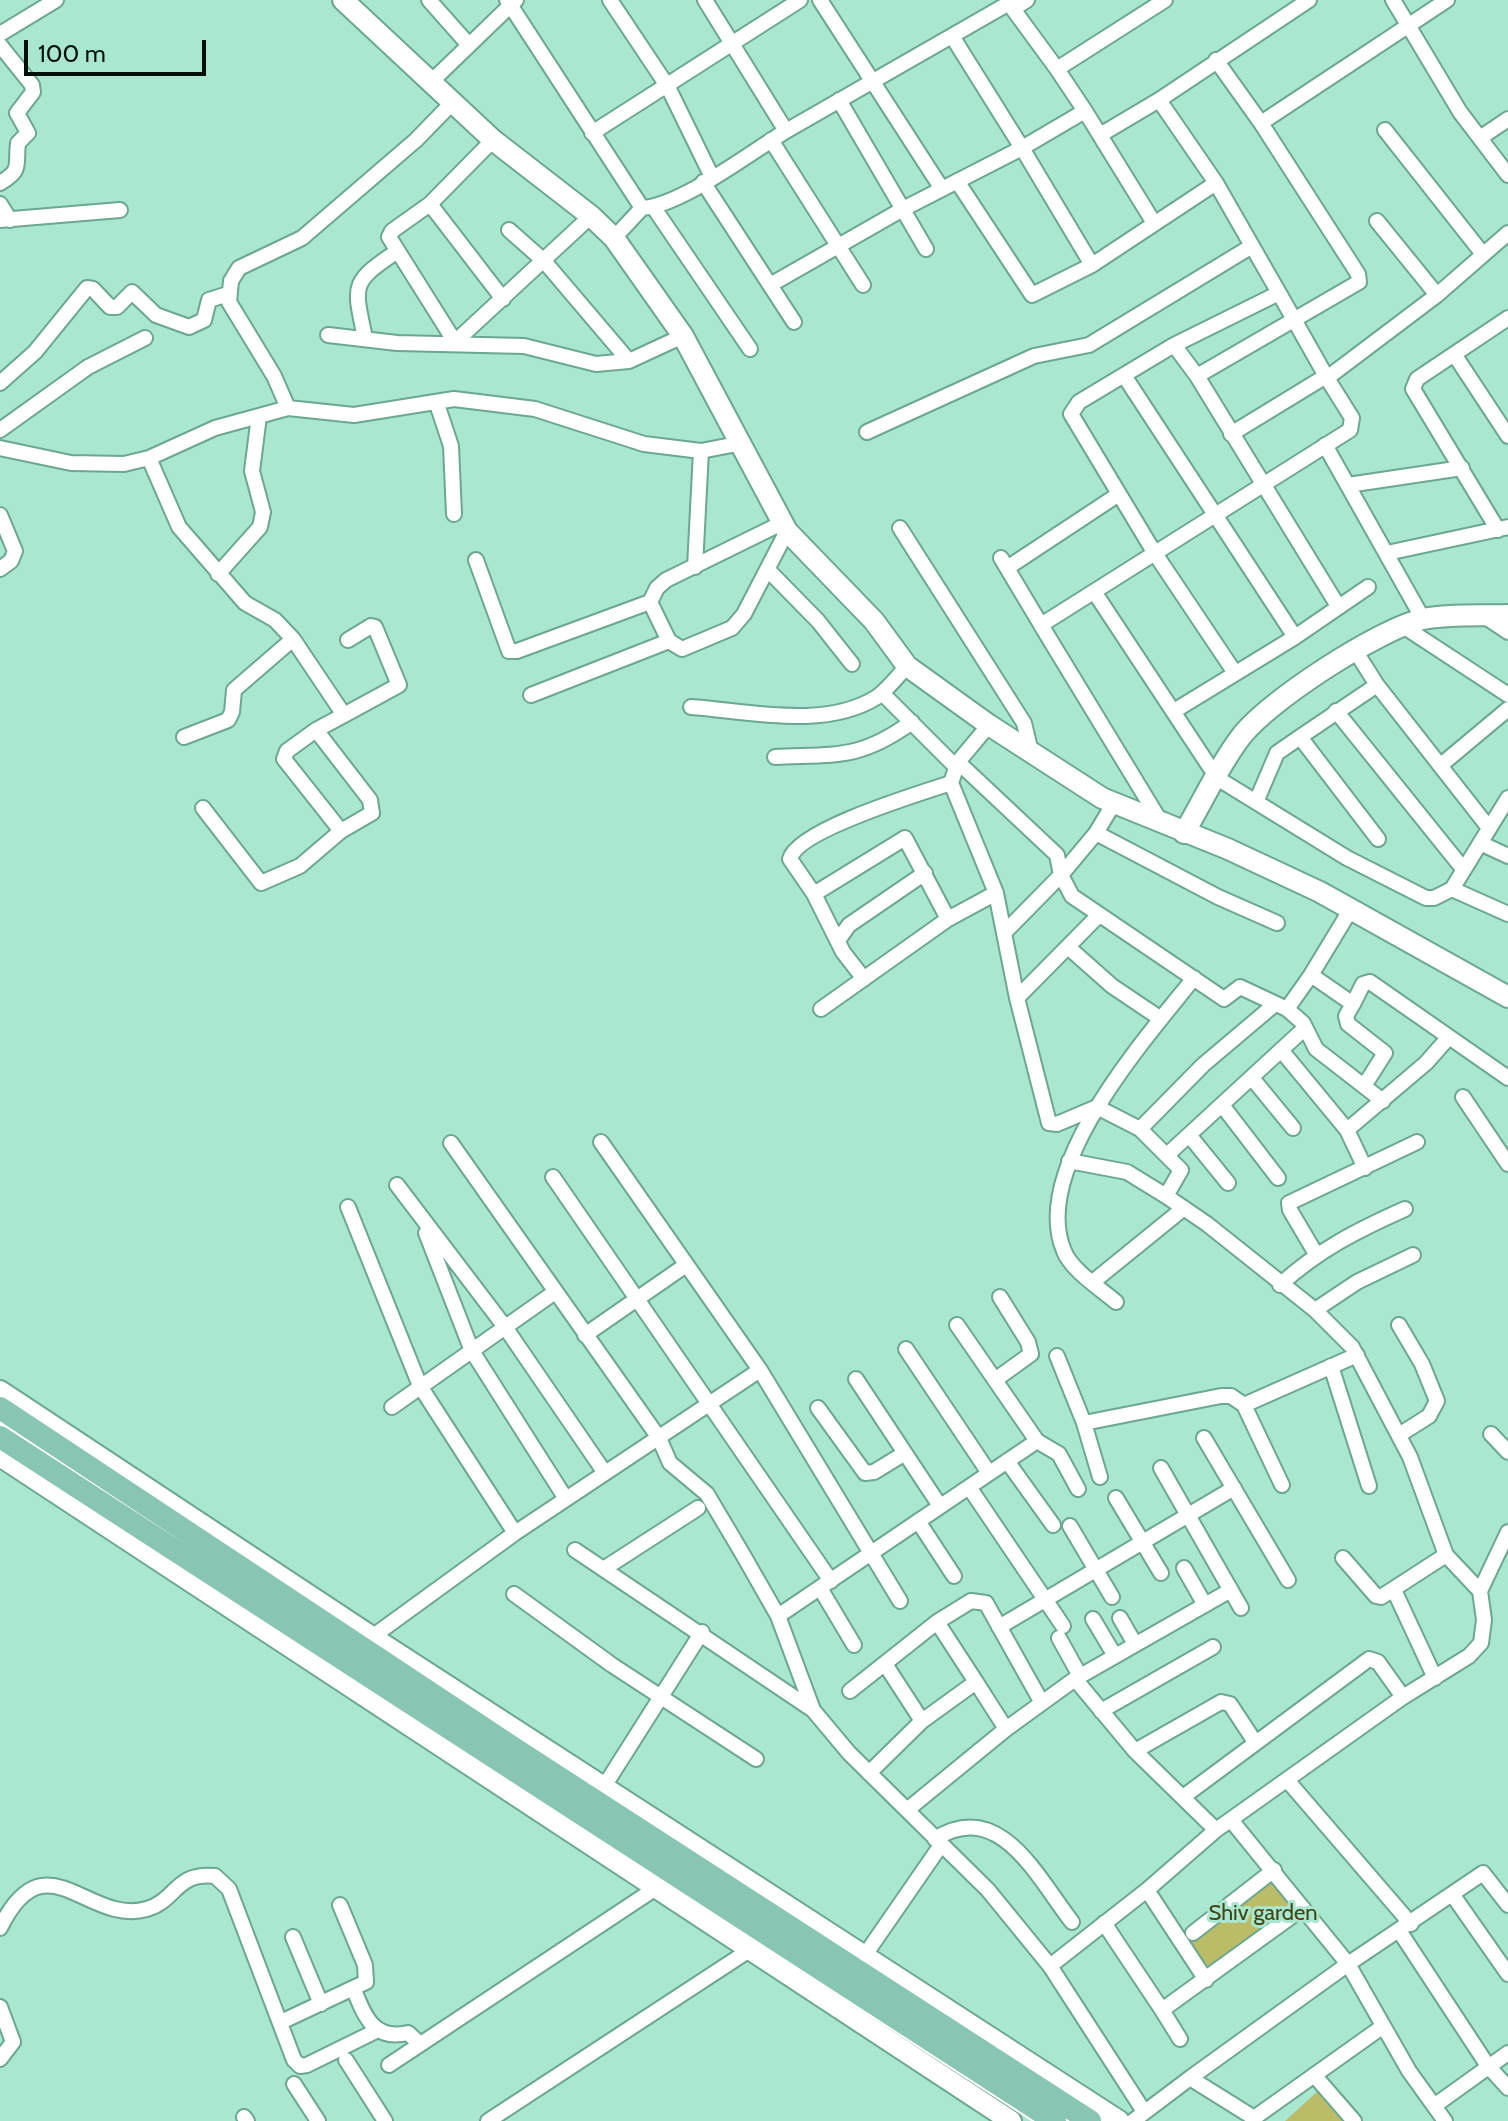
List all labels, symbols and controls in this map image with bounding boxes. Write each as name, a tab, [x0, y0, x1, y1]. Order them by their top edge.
scale bar	[28, 24, 210, 74]
text: 100 m	[38, 39, 106, 68]
park label: Shiv garden	[1208, 1901, 1318, 1927]

